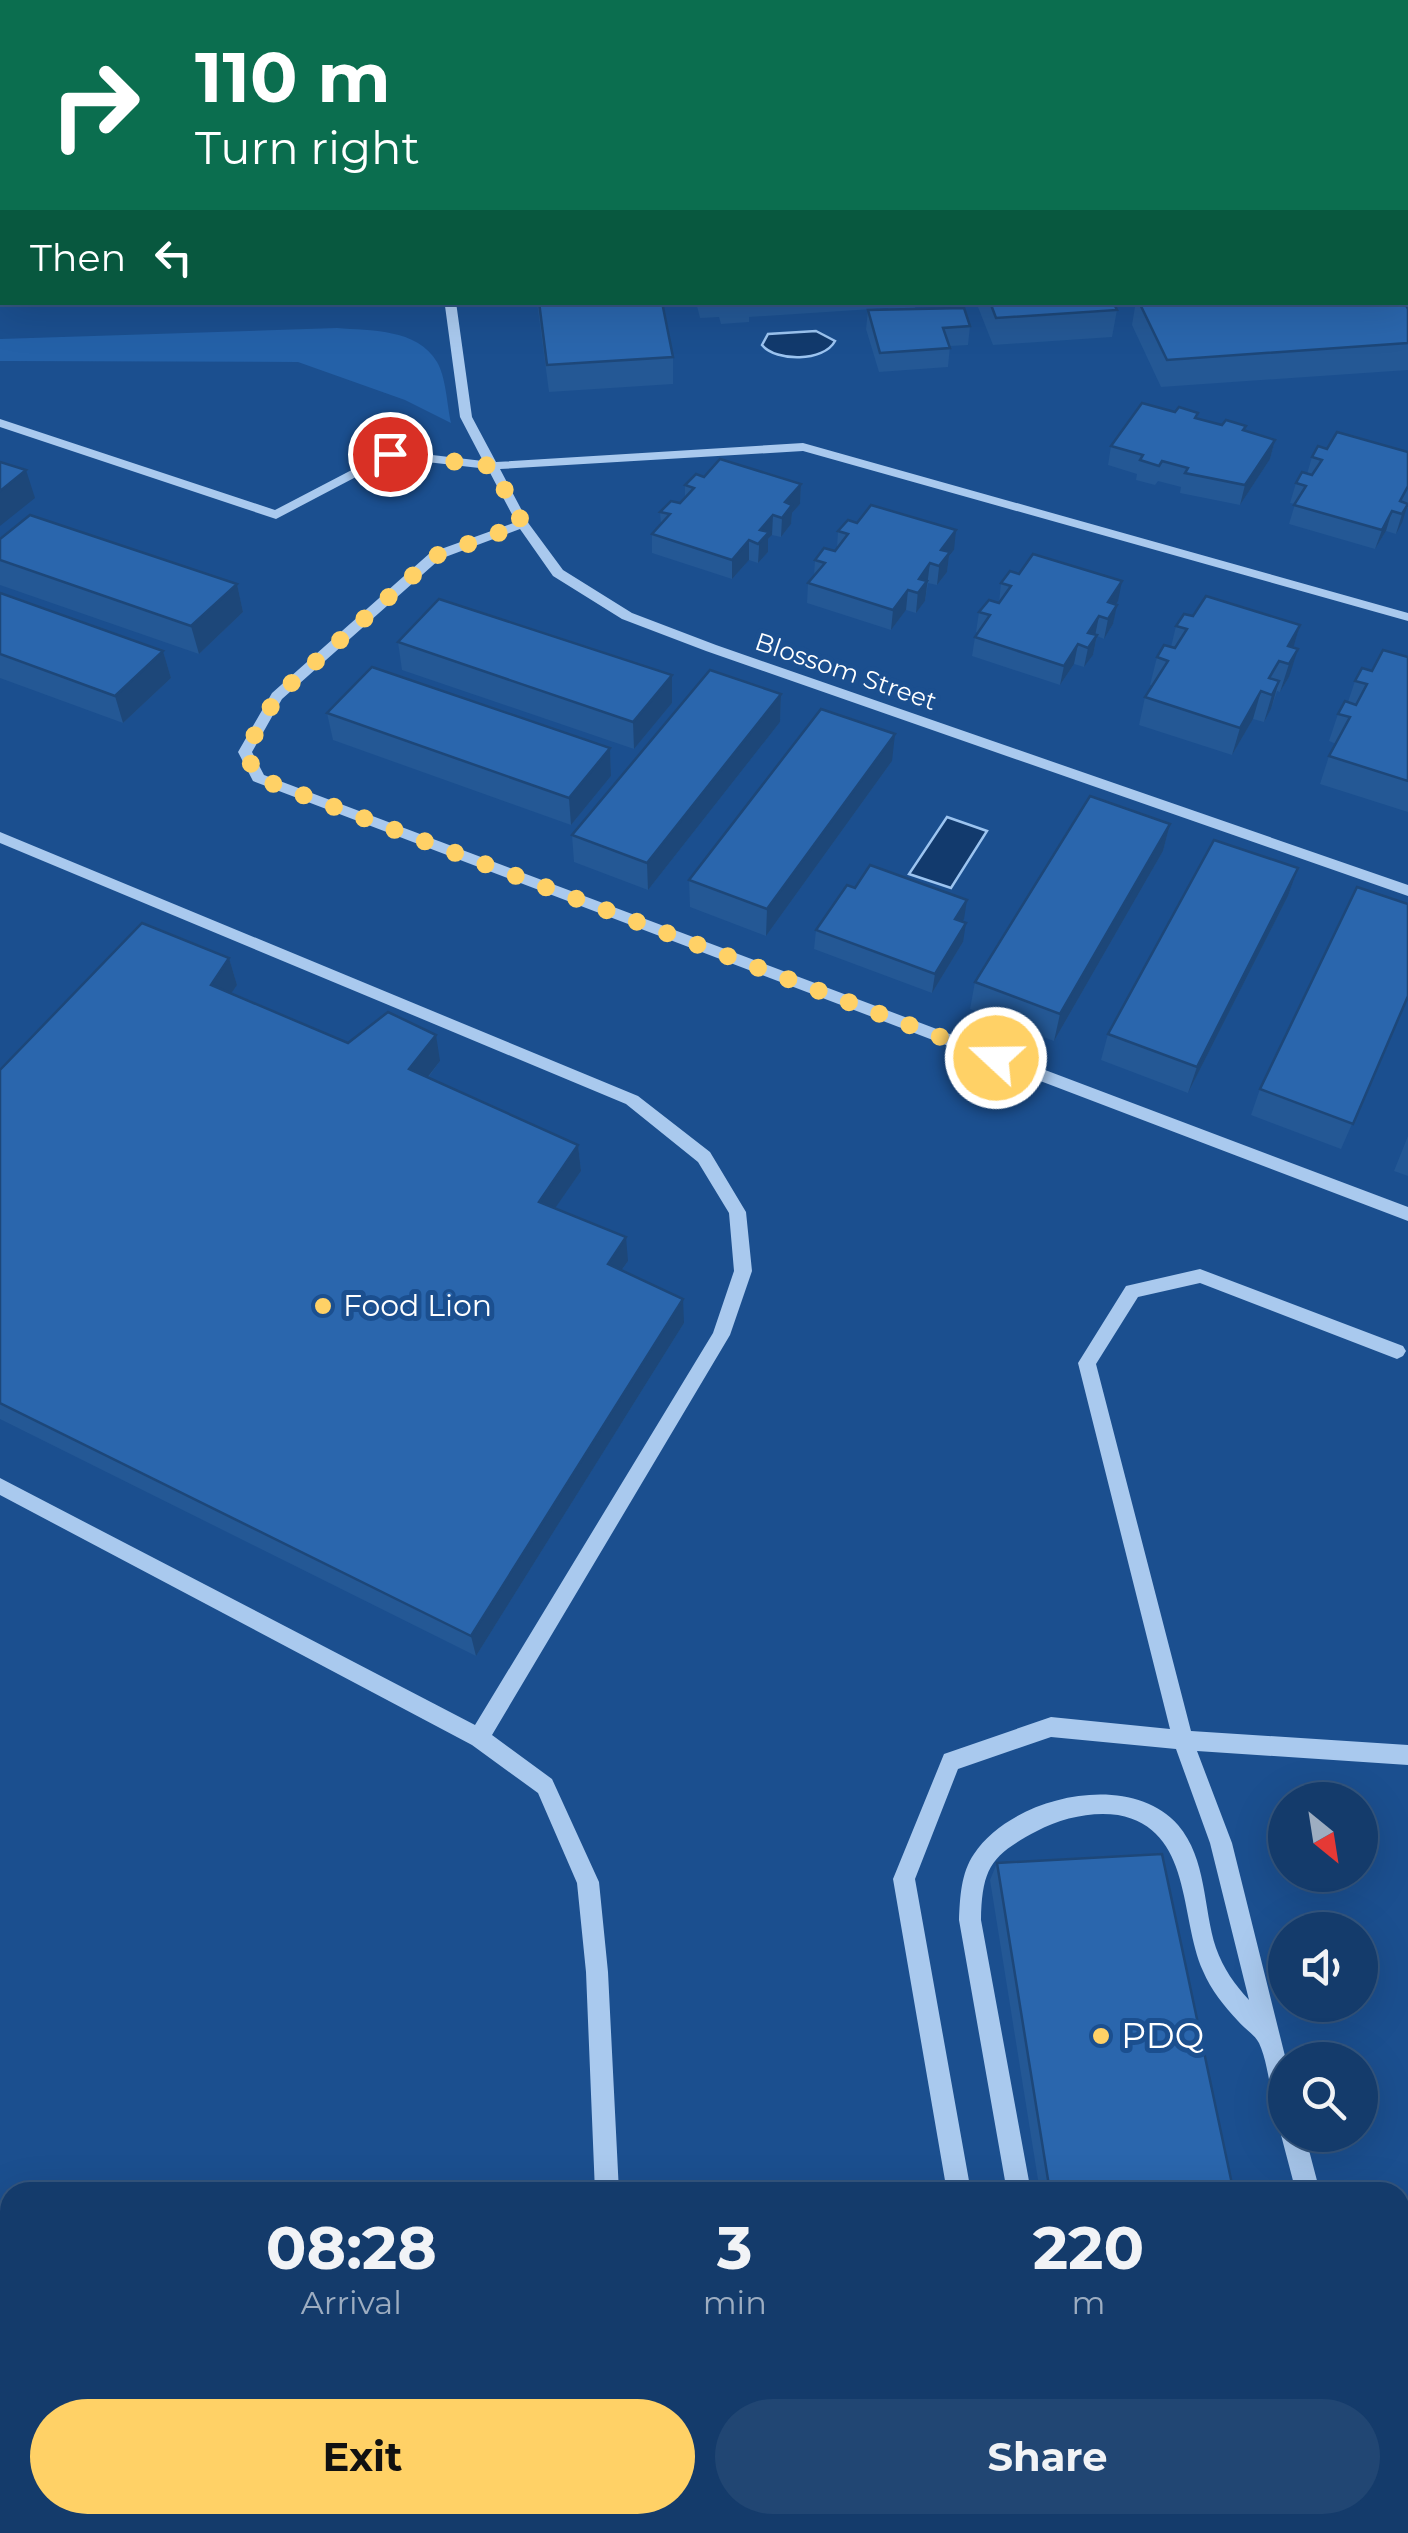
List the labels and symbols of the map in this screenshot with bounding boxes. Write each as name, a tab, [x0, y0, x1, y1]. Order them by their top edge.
pin	[348, 412, 433, 497]
street label: Blossom Street	[751, 626, 941, 716]
position arrow	[944, 1006, 1048, 1110]
place label: Food Lion	[343, 1287, 492, 1324]
marker: Food Lion	[312, 1295, 334, 1317]
north arrow	[1268, 1782, 1378, 1892]
place label: PDQ	[1121, 2014, 1204, 2057]
marker: PDQ	[1090, 2025, 1112, 2047]

